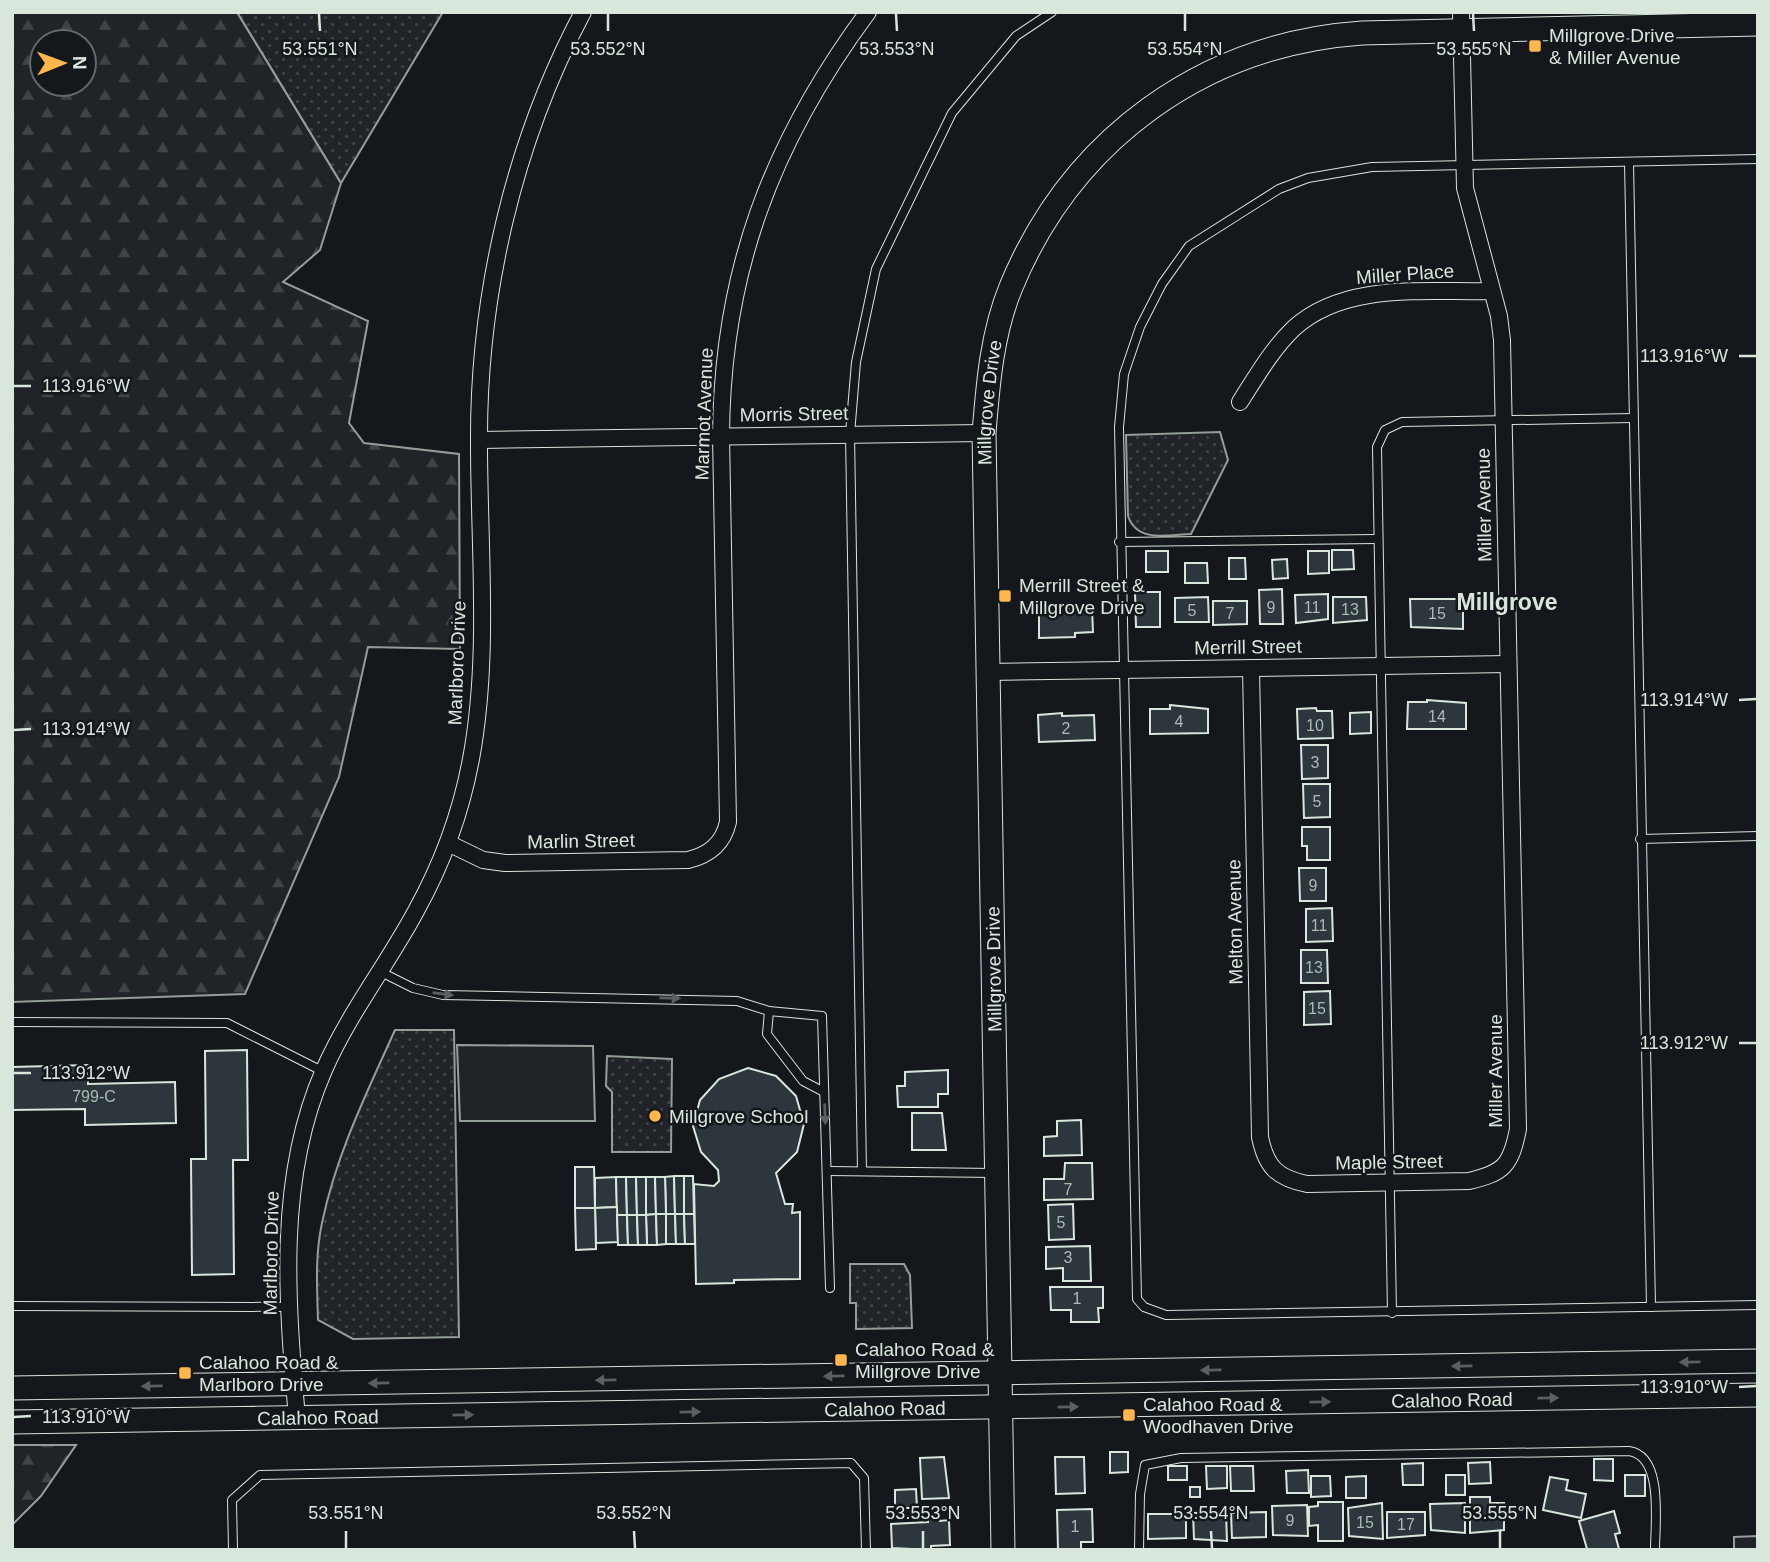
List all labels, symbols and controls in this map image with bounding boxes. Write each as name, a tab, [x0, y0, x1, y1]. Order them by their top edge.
place label: Millgrove Drive & Miller Avenue	[1549, 25, 1681, 68]
north arrow	[28, 28, 98, 98]
marker: Millgrove Drive & Miller Avenue	[1527, 38, 1543, 54]
text: 53.551°N	[282, 39, 358, 59]
text: 53.552°N	[570, 39, 646, 59]
text: 53.553°N	[859, 39, 935, 59]
text: 53.554°N	[1147, 39, 1223, 59]
text: 53.555°N	[1436, 39, 1512, 59]
text: N	[69, 56, 90, 70]
street label: Miller Place	[1355, 260, 1455, 288]
street label: Millgrove Drive	[973, 338, 1005, 465]
text: 113.916°W	[1640, 346, 1728, 366]
street label: Marmot Avenue	[691, 347, 717, 481]
text: 113.916°W	[42, 376, 130, 396]
street label: Morris Street	[739, 403, 849, 425]
street label: Miller Avenue	[1473, 448, 1495, 562]
place label: Merrill Street & Millgrove Drive	[1019, 575, 1145, 618]
marker: Merrill Street & Millgrove Drive	[997, 588, 1013, 604]
district label: Millgrove	[1457, 589, 1557, 615]
house number: 9	[1267, 599, 1276, 616]
house number: 11	[1304, 599, 1320, 616]
street label: Marlboro Drive	[444, 600, 470, 726]
house number: 13	[1341, 601, 1359, 618]
house number: 5	[1188, 602, 1197, 619]
house number: 7	[1226, 605, 1235, 622]
house number: 15	[1428, 605, 1446, 622]
street label: Merrill Street	[1194, 636, 1303, 658]
text: 113.914°W	[1640, 690, 1728, 710]
house number: 14	[1428, 708, 1446, 725]
house number: 4	[1175, 713, 1184, 730]
house number: 10	[1306, 717, 1324, 734]
text: 113.914°W	[42, 719, 130, 739]
house number: 2	[1062, 720, 1071, 737]
house number: 3	[1311, 754, 1320, 771]
house number: 5	[1313, 793, 1322, 810]
street label: Marlin Street	[527, 830, 636, 852]
street label: Melton Avenue	[1223, 859, 1247, 985]
house number: 9	[1309, 877, 1318, 894]
street label: Millgrove Drive	[982, 906, 1006, 1032]
house number: 11	[1311, 917, 1327, 934]
house number: 13	[1305, 959, 1323, 976]
one-way arrow	[432, 988, 454, 999]
one-way arrow	[660, 992, 682, 1004]
house number: 15	[1308, 1000, 1326, 1017]
street label: Miller Avenue	[1485, 1014, 1506, 1128]
text: 113.912°W	[1640, 1033, 1728, 1053]
text: 113.912°W	[42, 1063, 130, 1083]
house number: 799-C	[72, 1088, 116, 1105]
one-way arrow	[820, 1104, 831, 1126]
place label: Millgrove School	[669, 1106, 808, 1127]
marker: Millgrove School	[647, 1108, 663, 1124]
street label: Maple Street	[1335, 1151, 1444, 1173]
house number: 7	[1064, 1181, 1073, 1198]
street label: Marlboro Drive	[259, 1191, 283, 1315]
house number: 5	[1057, 1214, 1066, 1231]
house number: 3	[1064, 1249, 1073, 1266]
house number: 1	[1073, 1290, 1082, 1307]
place label: Calahoo Road & Millgrove Drive	[855, 1339, 995, 1382]
place label: Calahoo Road & Marlboro Drive	[199, 1352, 339, 1395]
marker: Calahoo Road & Millgrove Drive	[833, 1352, 849, 1368]
one-way arrow	[1678, 1357, 1700, 1368]
one-way arrow	[1451, 1360, 1473, 1372]
marker: Calahoo Road & Marlboro Drive	[177, 1365, 193, 1381]
one-way arrow	[1200, 1365, 1222, 1376]
one-way arrow	[822, 1371, 844, 1382]
one-way arrow	[595, 1374, 617, 1385]
one-way arrow	[367, 1377, 389, 1389]
text: 113.910°W	[1640, 1377, 1728, 1397]
one-way arrow	[141, 1381, 163, 1392]
street label: Calahoo Road	[1391, 1388, 1513, 1411]
one-way arrow	[1537, 1392, 1559, 1404]
place label: Calahoo Road & Woodhaven Drive	[1143, 1394, 1294, 1437]
one-way arrow	[1310, 1396, 1332, 1407]
street label: Calahoo Road	[824, 1397, 946, 1420]
one-way arrow	[1058, 1401, 1080, 1413]
street label: Calahoo Road	[257, 1406, 379, 1429]
one-way arrow	[680, 1406, 702, 1418]
text: 113.910°W	[42, 1407, 130, 1427]
marker: Calahoo Road & Woodhaven Drive	[1121, 1407, 1137, 1423]
one-way arrow	[452, 1409, 474, 1421]
text: 53.551°N	[308, 1503, 384, 1523]
text: 53.552°N	[596, 1503, 672, 1523]
text: 53.553°N	[885, 1503, 961, 1523]
text: 53.554°N	[1173, 1503, 1249, 1523]
text: 53.555°N	[1462, 1503, 1538, 1523]
house number: 9	[1286, 1512, 1295, 1529]
house number: 15	[1356, 1514, 1374, 1531]
house number: 17	[1397, 1516, 1415, 1533]
house number: 1	[1071, 1518, 1080, 1535]

